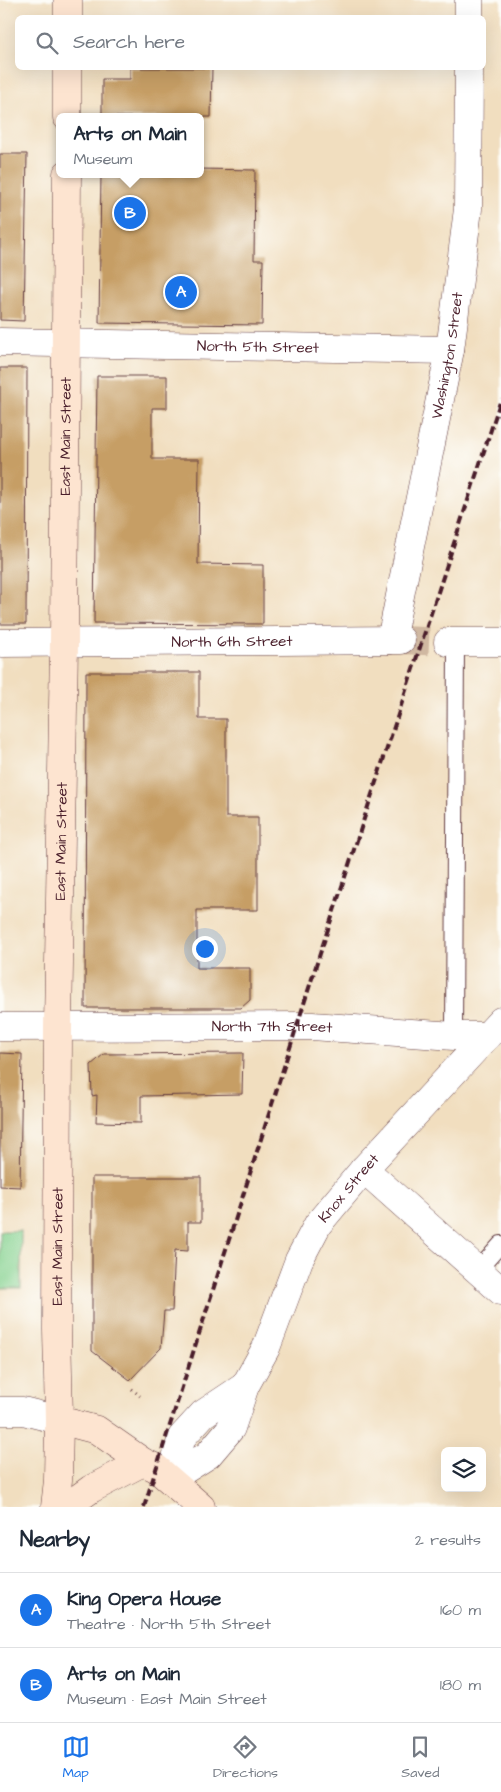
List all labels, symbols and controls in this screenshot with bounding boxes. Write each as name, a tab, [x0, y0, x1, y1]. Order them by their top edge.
search box	[15, 15, 486, 70]
icon: search	[33, 29, 61, 57]
text: Search here	[73, 29, 185, 56]
popup	[56, 113, 204, 178]
text: Arts on Main	[73, 121, 187, 148]
text: Museum	[73, 148, 132, 170]
pin: B	[114, 194, 146, 232]
pin: A	[165, 273, 197, 311]
street label: Washington Street	[426, 291, 468, 421]
street label: North 5th Street	[197, 336, 319, 359]
street label: East Main Street	[55, 377, 77, 495]
street label: North 6th Street	[171, 631, 293, 653]
street label: East Main Street	[50, 782, 73, 901]
your location	[192, 936, 218, 962]
street label: North 7th Street	[212, 1016, 333, 1038]
street label: Knox Street	[314, 1149, 384, 1227]
street label: East Main Street	[47, 1187, 68, 1305]
map controls	[441, 1447, 486, 1492]
button: layers	[441, 1447, 486, 1492]
text: Nearby	[20, 1525, 90, 1554]
text: 2 results	[415, 1529, 481, 1551]
text: King Opera House	[67, 1586, 221, 1613]
text: A	[31, 1599, 41, 1621]
text: 160 m	[440, 1599, 481, 1621]
text: Theatre · North 5th Street	[67, 1613, 271, 1635]
text: Arts on Main	[67, 1661, 180, 1688]
text: B	[30, 1674, 42, 1696]
text: 180 m	[440, 1674, 481, 1696]
text: Museum · East Main Street	[67, 1688, 267, 1710]
tab: Map	[62, 1733, 90, 1783]
tab: Directions	[213, 1733, 278, 1783]
tab: Saved	[401, 1733, 439, 1783]

